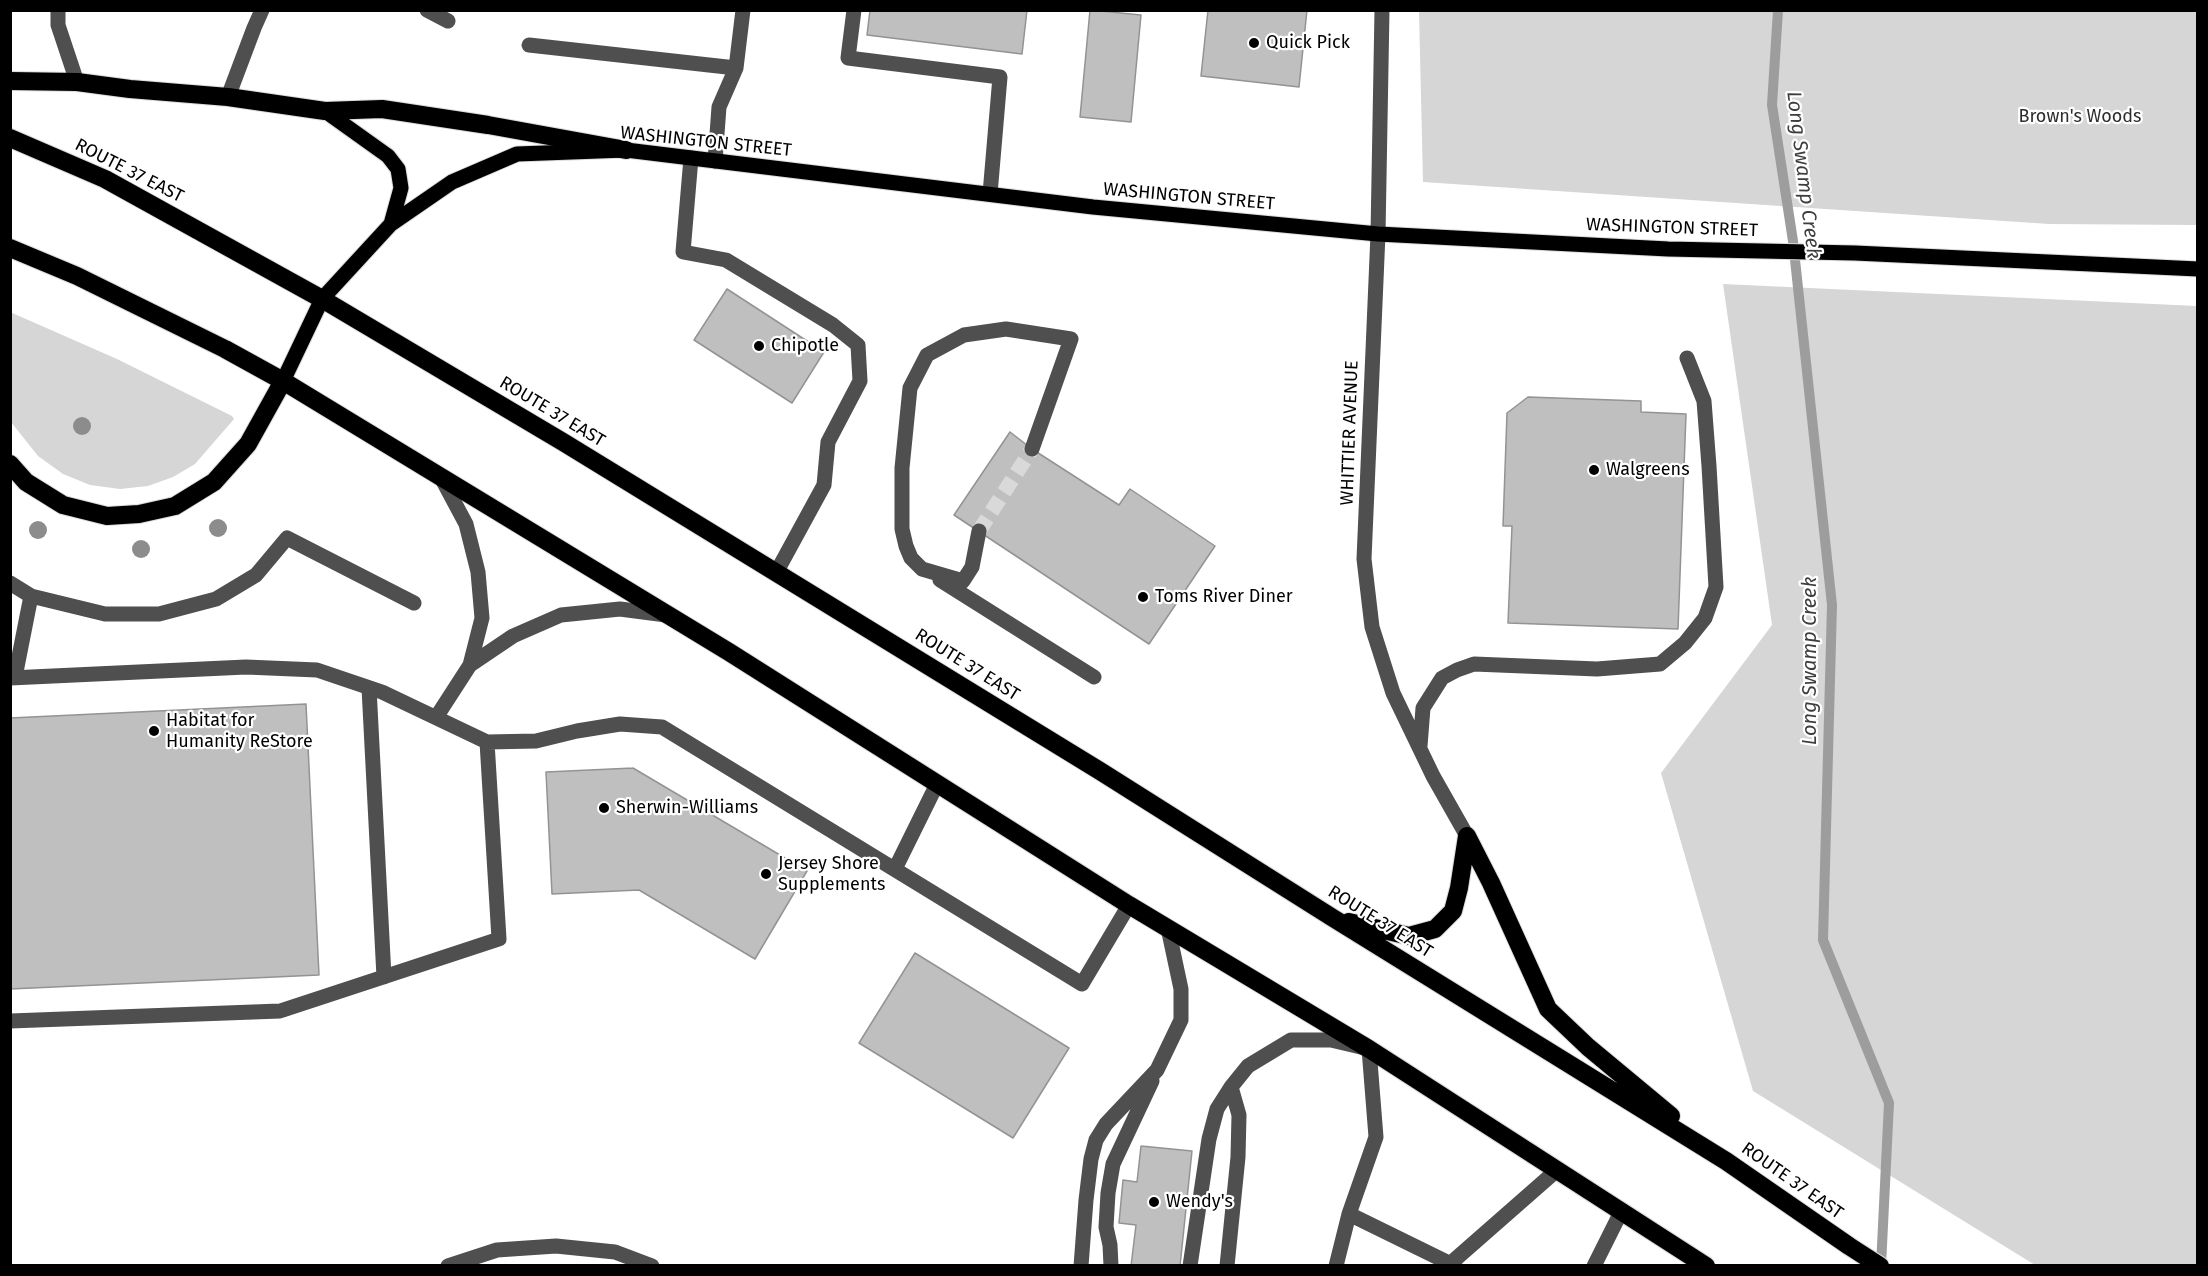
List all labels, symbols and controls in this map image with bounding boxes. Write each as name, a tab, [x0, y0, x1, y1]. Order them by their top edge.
place label: Quick Pick	[1266, 32, 1350, 54]
marker: Quick Pick	[1247, 36, 1261, 50]
water label: Long Swamp Creek	[1781, 90, 1825, 260]
park label: Brown's Woods	[2019, 106, 2141, 128]
street label: WASHINGTON STREET	[619, 122, 793, 162]
street label: ROUTE 37 EAST	[71, 134, 187, 208]
street label: WASHINGTON STREET	[1102, 179, 1276, 215]
street label: WASHINGTON STREET	[1586, 214, 1758, 242]
place label: Chipotle	[771, 335, 839, 357]
marker: Chipotle	[752, 339, 766, 353]
street label: WHITTIER AVENUE	[1337, 360, 1363, 506]
street label: ROUTE 37 EAST	[495, 372, 609, 452]
place label: Walgreens	[1606, 459, 1690, 481]
marker: Walgreens	[1587, 463, 1601, 477]
water label: Long Swamp Creek	[1798, 577, 1822, 745]
place label: Toms River Diner	[1155, 586, 1293, 608]
marker: Toms River Diner	[1136, 590, 1150, 604]
street label: ROUTE 37 EAST	[911, 624, 1023, 706]
place label: Habitat for Humanity ReStore	[166, 710, 313, 752]
marker: Habitat for Humanity ReStore	[147, 724, 161, 738]
place label: Sherwin-Williams	[616, 797, 758, 819]
marker: Sherwin-Williams	[597, 801, 611, 815]
place label: Jersey Shore Supplements	[778, 853, 885, 896]
marker: Jersey Shore Supplements	[759, 867, 773, 881]
street label: ROUTE 37 EAST	[1324, 881, 1436, 963]
street label: ROUTE 37 EAST	[1737, 1138, 1847, 1224]
place label: Wendy's	[1166, 1191, 1233, 1213]
marker: Wendy's	[1147, 1195, 1161, 1209]

